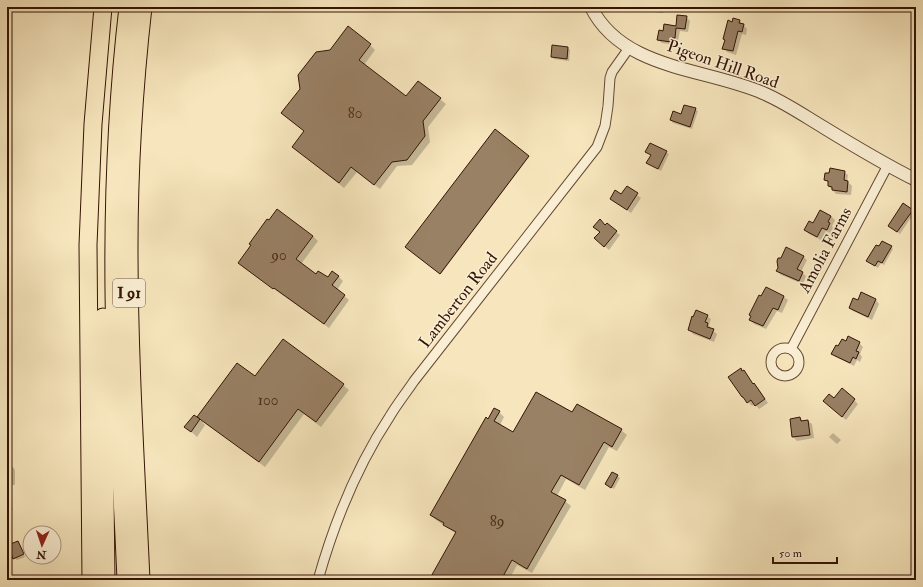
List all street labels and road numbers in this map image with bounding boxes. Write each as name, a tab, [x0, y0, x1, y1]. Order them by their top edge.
street label: Pigeon Hill Road	[664, 35, 782, 93]
street label: Amolia Farms	[793, 203, 856, 297]
street label: Lamberton Road	[414, 247, 502, 352]
road number: I 91	[113, 279, 145, 307]

